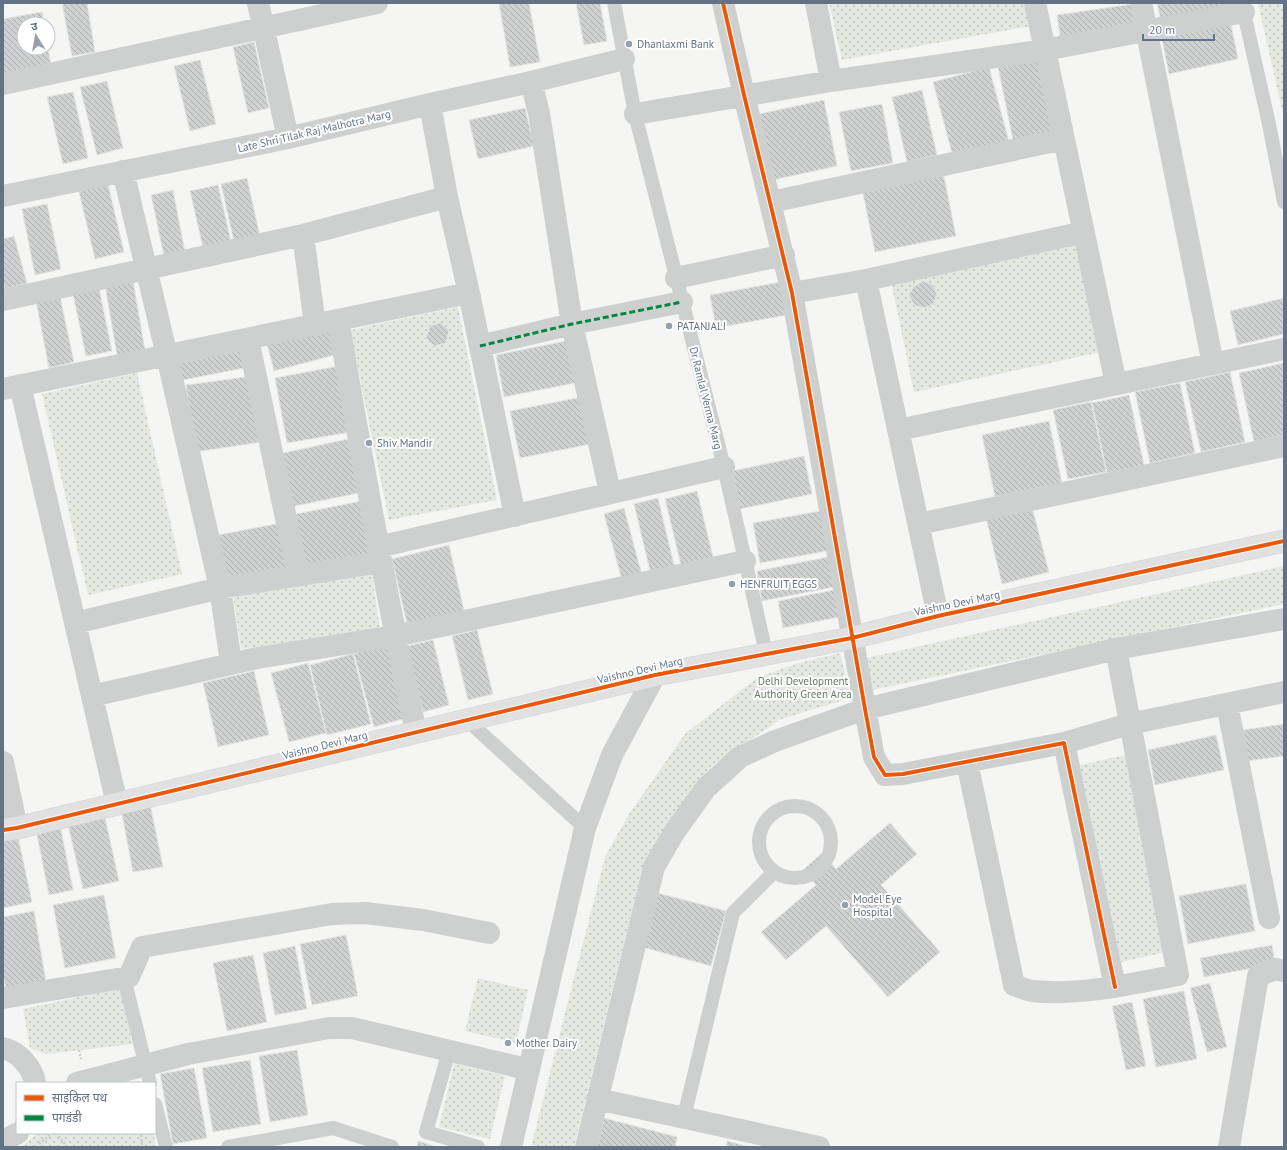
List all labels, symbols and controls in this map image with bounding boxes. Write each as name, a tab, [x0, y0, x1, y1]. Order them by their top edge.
north arrow	[16, 16, 56, 56]
scale bar	[1143, 16, 1214, 42]
text: उ	[30, 19, 39, 34]
text: 20 m	[1149, 22, 1175, 37]
place label: Dhanlaxmi Bank	[637, 37, 715, 51]
marker: Dhanlaxmi Bank	[624, 39, 634, 49]
street label: Late Shri Tilak Raj Malhotra Marg	[236, 107, 392, 155]
place label: PATANJALI	[677, 319, 726, 333]
marker: PATANJALI	[664, 321, 674, 331]
street label: Dr Ramlal Verma Marg	[686, 345, 726, 451]
place label: Shiv Mandir	[377, 436, 433, 450]
marker: Shiv Mandir	[364, 438, 374, 448]
place label: HENFRUIT EGGS	[740, 577, 817, 591]
marker: HENFRUIT EGGS	[727, 579, 737, 589]
street label: Vaishno Devi Marg	[912, 587, 1001, 619]
street label: Vaishno Devi Marg	[595, 653, 684, 687]
park label: Delhi Development Authority Green Area	[754, 674, 852, 701]
street label: Vaishno Devi Marg	[280, 728, 369, 763]
place label: Model Eye Hospital	[853, 892, 902, 919]
marker: Model Eye Hospital	[840, 900, 850, 910]
place label: Mother Dairy	[516, 1036, 578, 1050]
marker: Mother Dairy	[503, 1038, 513, 1048]
legend	[16, 1082, 156, 1134]
text: साइकिल पथ	[52, 1090, 108, 1105]
text: पगडंडी	[52, 1110, 82, 1125]

